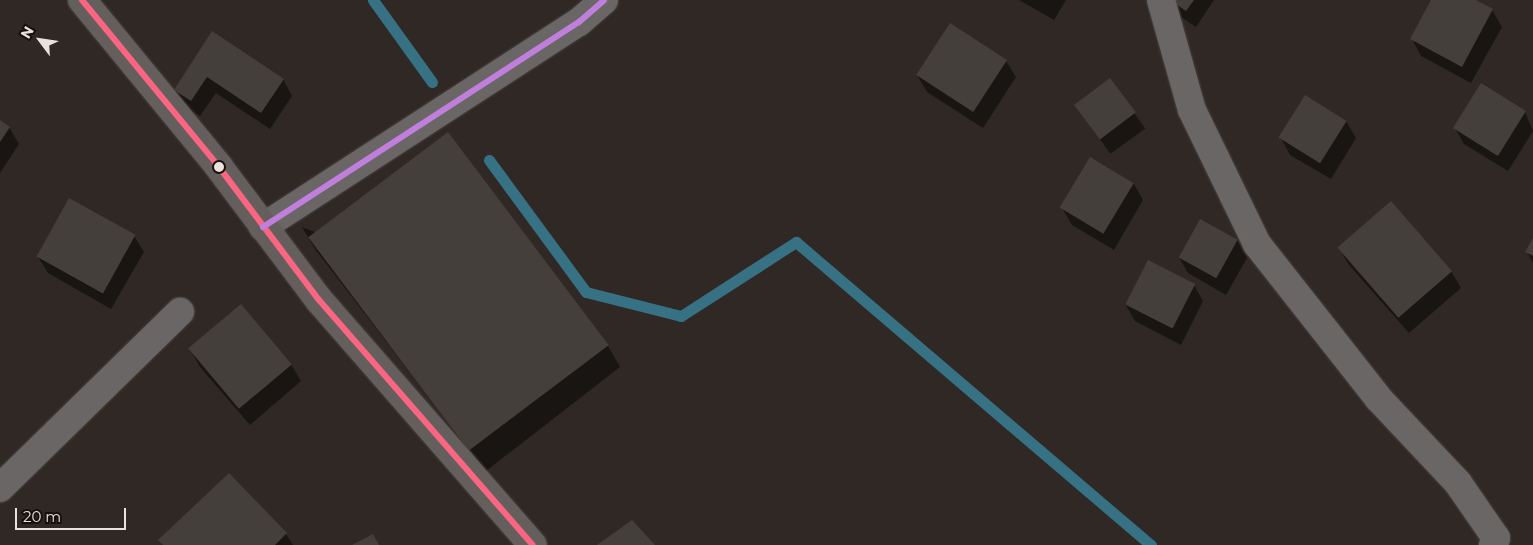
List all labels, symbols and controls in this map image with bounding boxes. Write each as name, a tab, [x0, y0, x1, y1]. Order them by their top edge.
north arrow	[15, 15, 65, 65]
text: N	[17, 23, 38, 42]
unlabelled marker	[214, 162, 224, 172]
scale bar	[18, 498, 129, 530]
text: 20 m	[23, 507, 61, 526]

